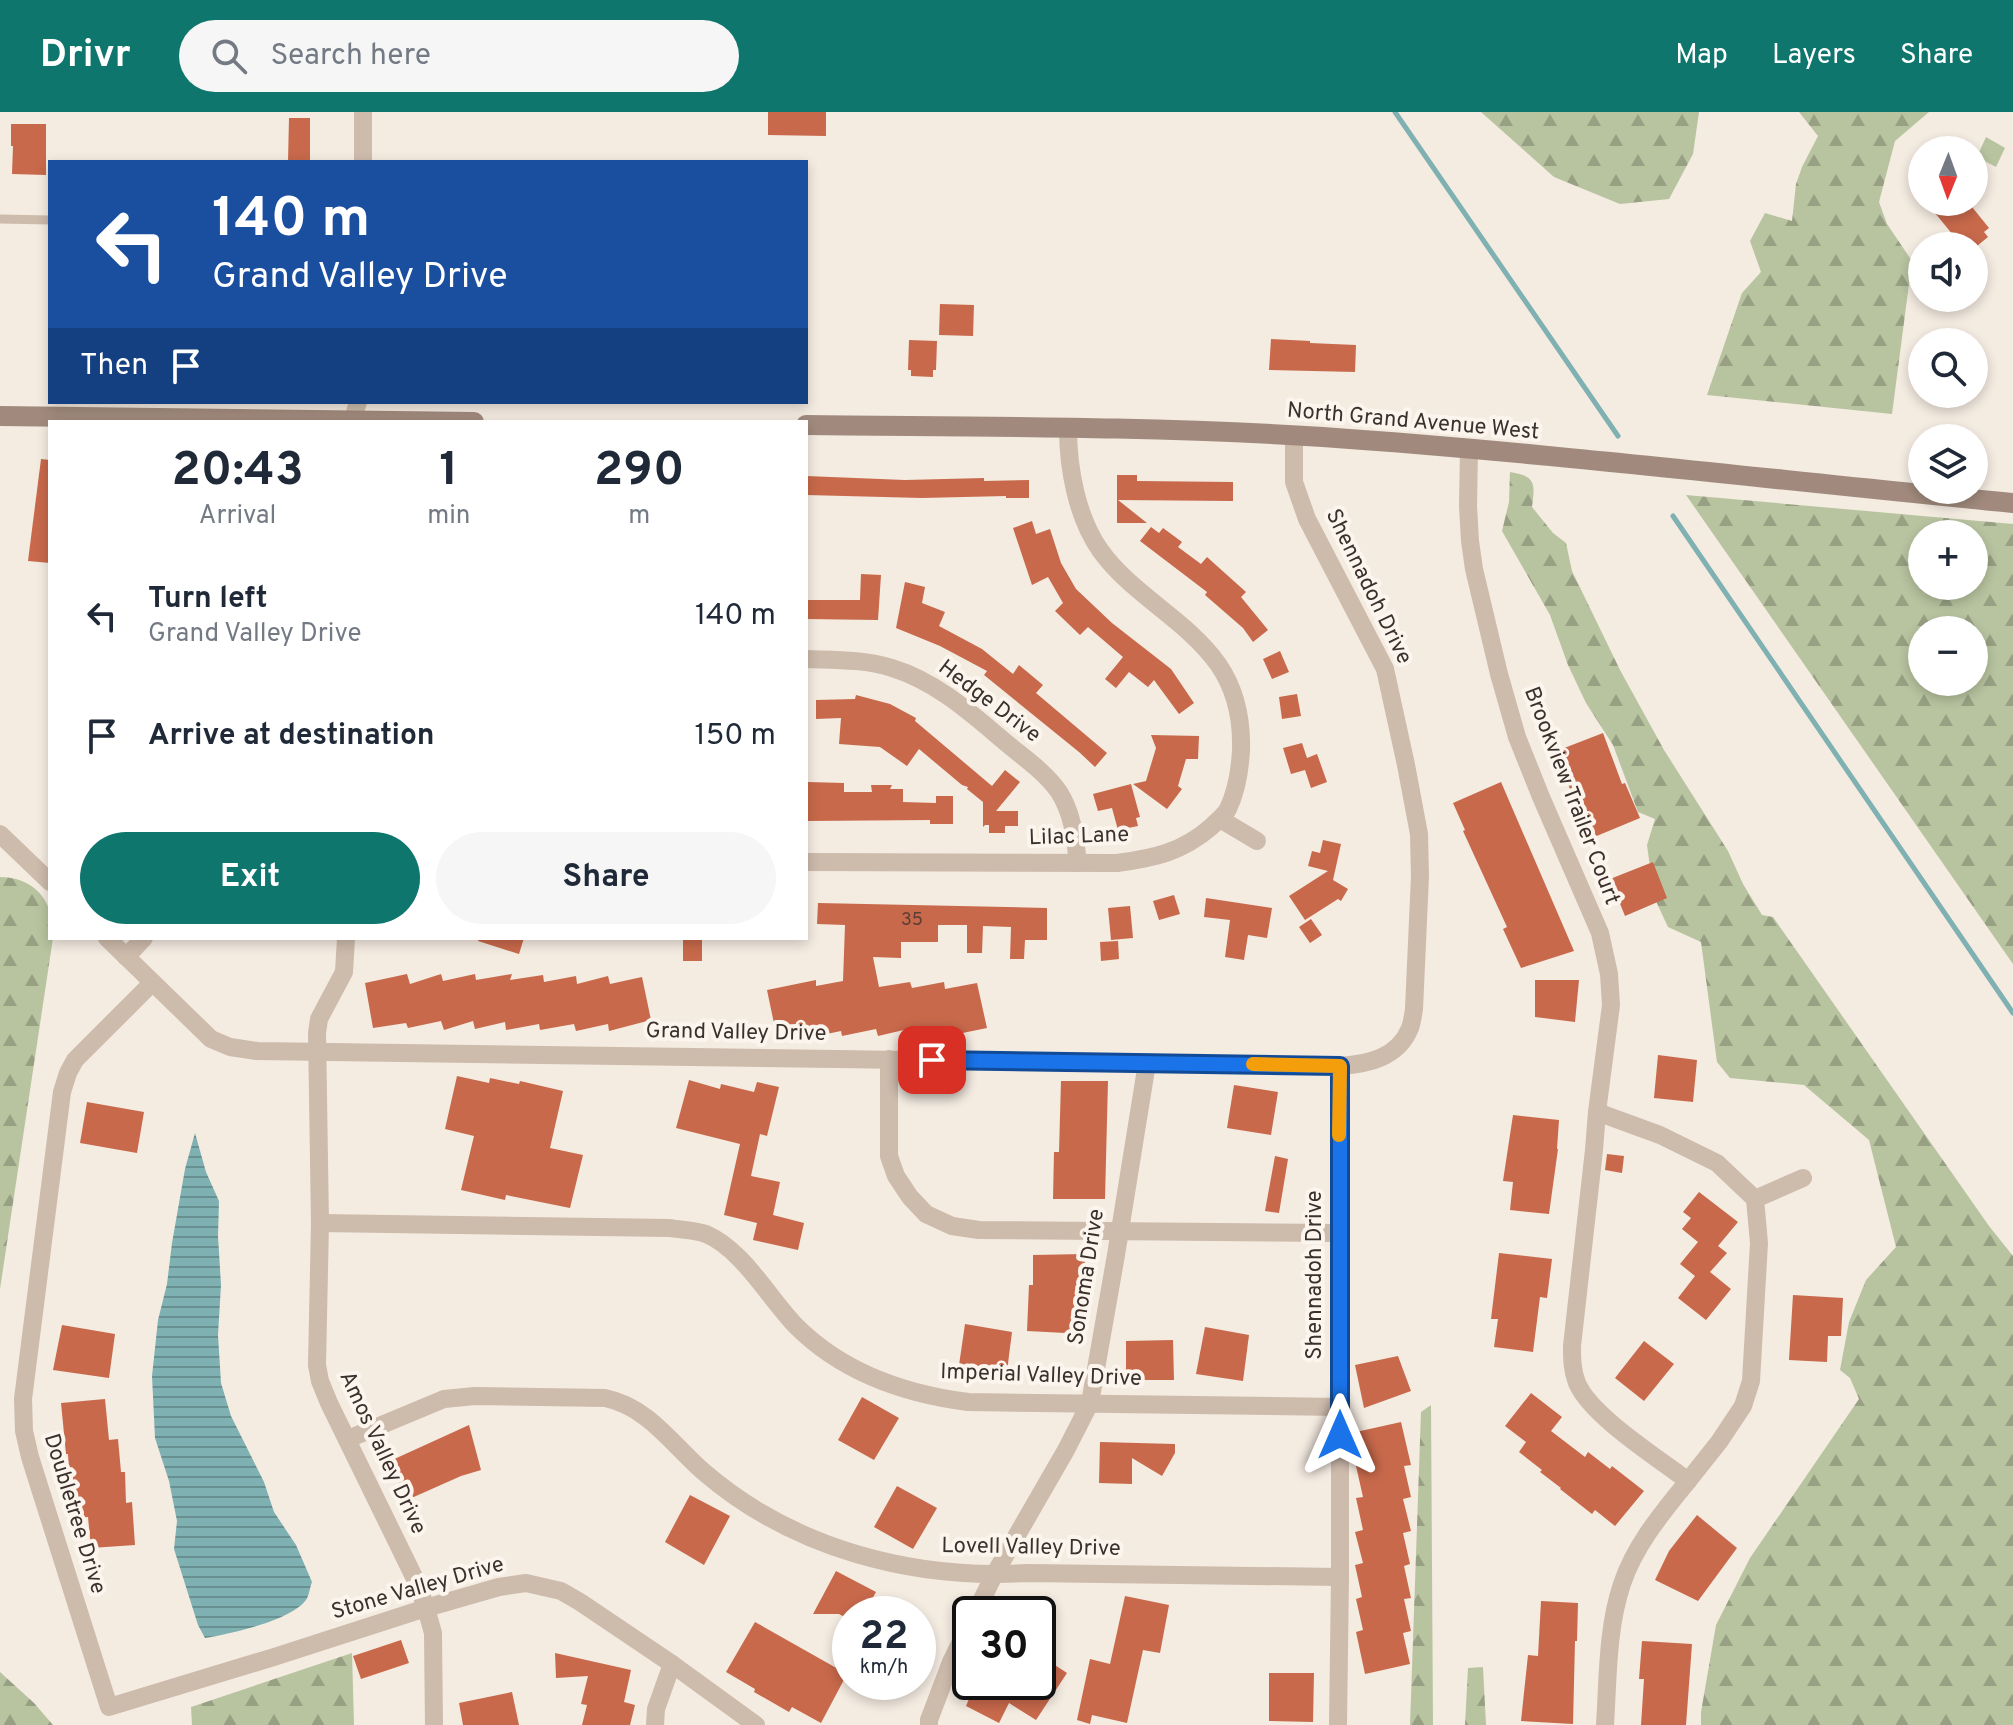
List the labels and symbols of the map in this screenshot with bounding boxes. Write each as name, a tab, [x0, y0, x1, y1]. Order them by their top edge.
north arrow	[1908, 136, 1988, 216]
street label: North Grand Avenue West	[1286, 398, 1540, 446]
street label: Shennadoh Drive	[1319, 505, 1417, 669]
street label: Hedge Drive	[932, 655, 1046, 749]
street label: Brookview Trailer Court	[1517, 683, 1625, 909]
street label: Lilac Lane	[1028, 822, 1130, 852]
house number: 35	[901, 909, 923, 932]
street label: Grand Valley Drive	[645, 1018, 827, 1048]
pin	[898, 1026, 966, 1094]
street label: Shennadoh Drive	[1302, 1190, 1329, 1360]
street label: Sonoma Drive	[1063, 1207, 1111, 1347]
street label: Imperial Valley Drive	[940, 1359, 1142, 1393]
street label: Amos Valley Drive	[332, 1367, 432, 1539]
position arrow	[1298, 1393, 1382, 1477]
street label: Doubletree Drive	[37, 1431, 111, 1597]
street label: Lovell Valley Drive	[941, 1533, 1121, 1563]
street label: Stone Valley Drive	[329, 1551, 507, 1627]
speed limit sign: 30	[952, 1596, 1056, 1700]

